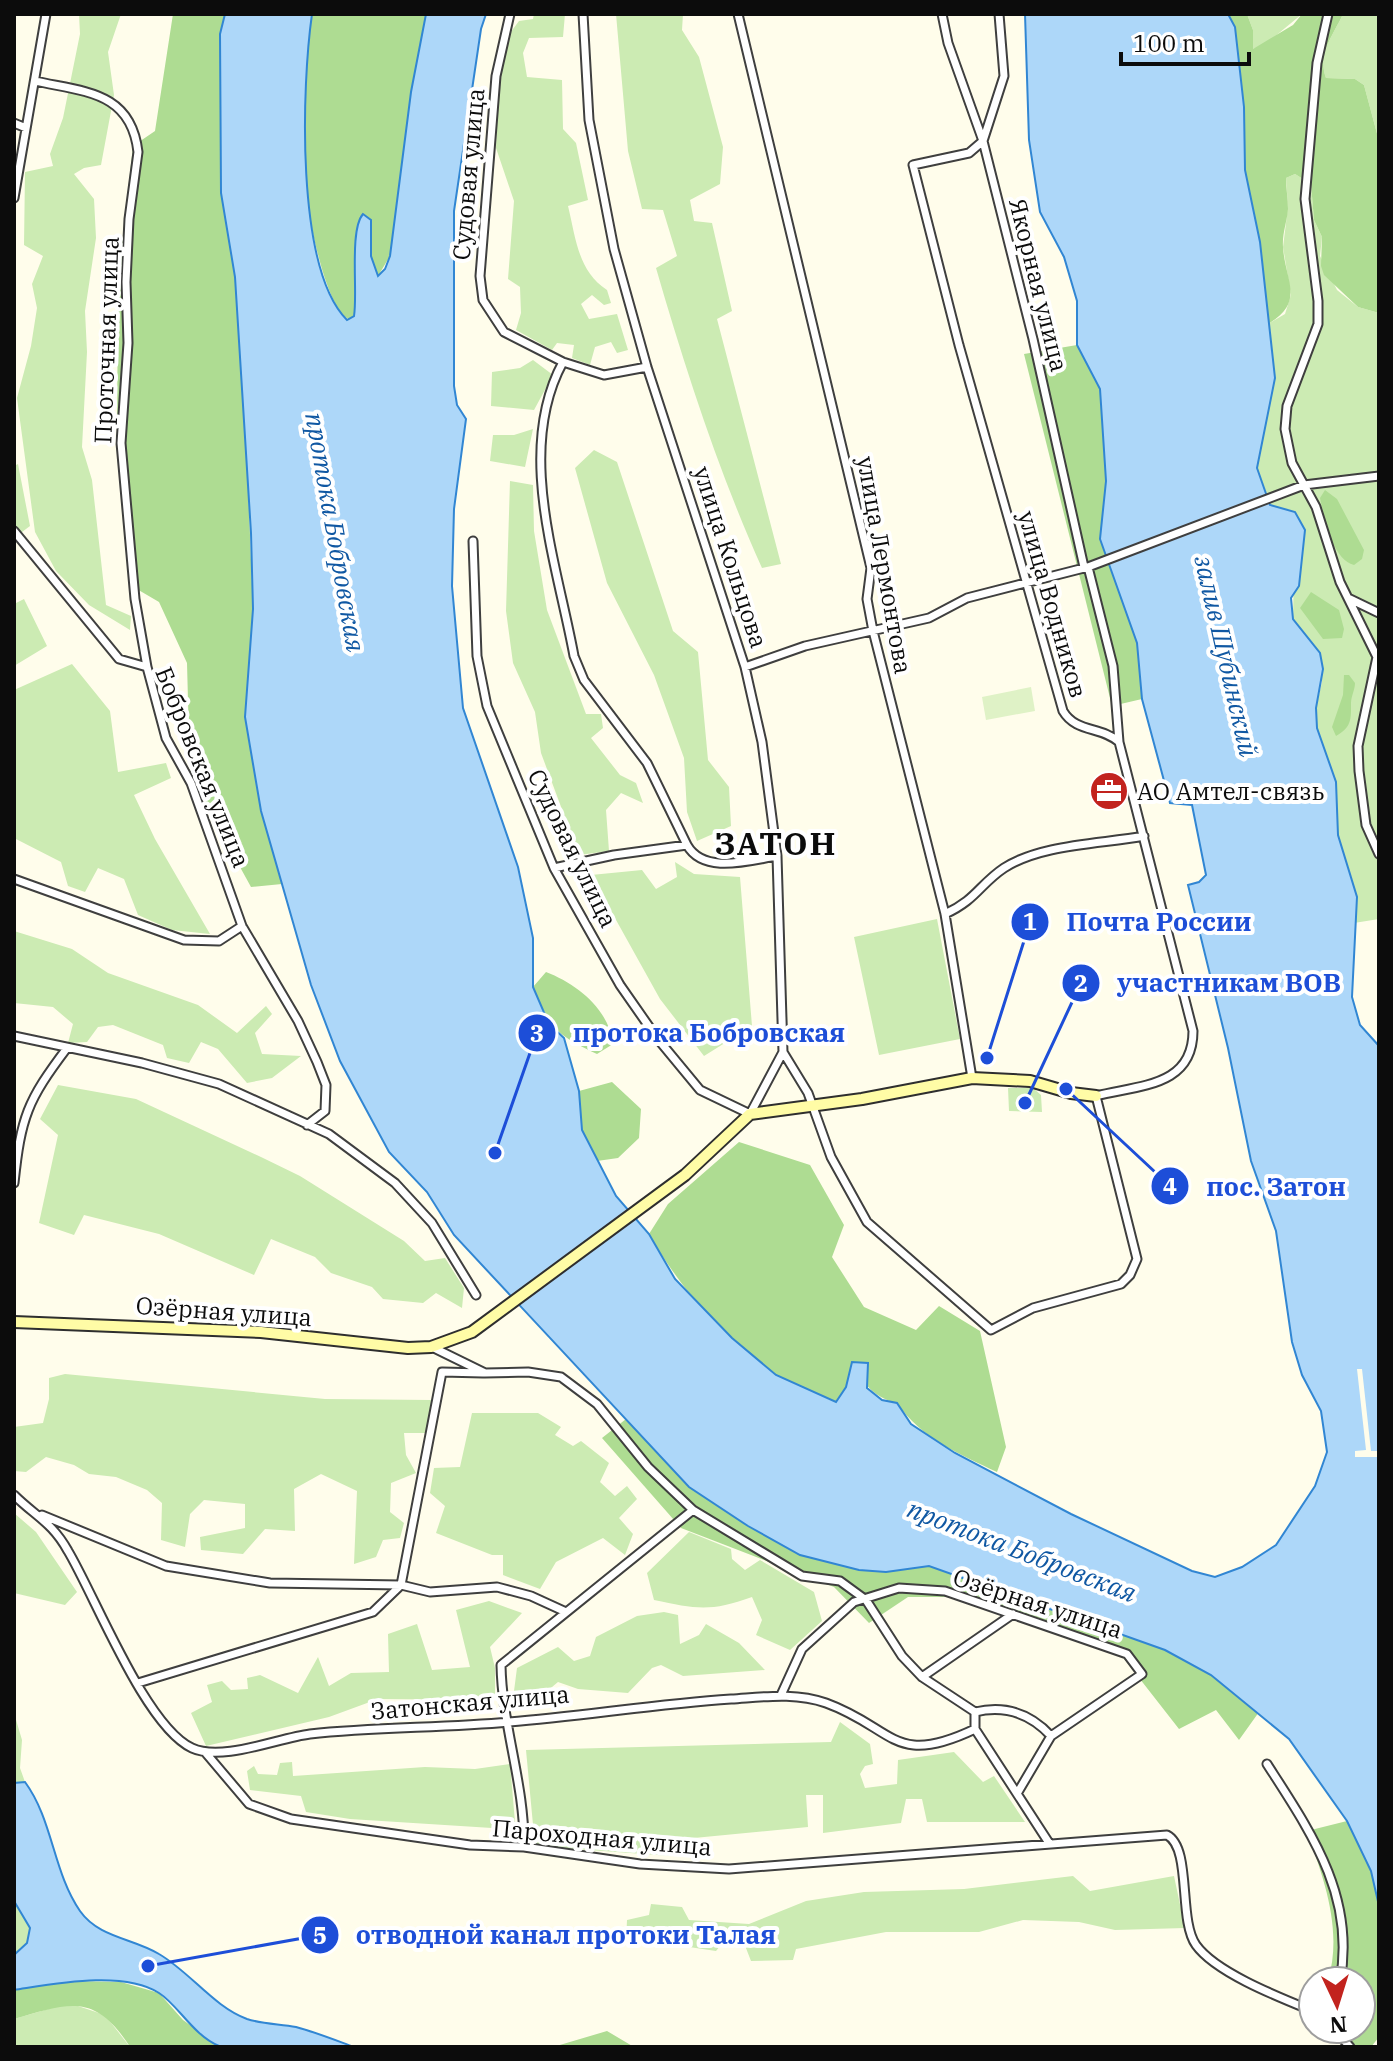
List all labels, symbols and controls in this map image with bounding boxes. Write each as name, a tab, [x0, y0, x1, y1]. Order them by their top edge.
scale bar	[1121, 16, 1249, 66]
text: 100 m	[1133, 27, 1205, 59]
street label: Судовая улица	[445, 87, 491, 261]
street label: Якорная улица	[1002, 195, 1076, 375]
street label: Проточная улица	[86, 236, 126, 444]
water label: протока Бобровская	[298, 410, 374, 655]
street label: улица Лермонтова	[850, 454, 920, 676]
street label: улица Кольцова	[687, 462, 775, 652]
street label: улица Водников	[1011, 507, 1095, 701]
water label: залив Шубинский	[1187, 552, 1267, 760]
street label: Бобровская улица	[148, 662, 258, 872]
street label: Судовая улица	[521, 763, 625, 933]
office icon: АО Амтел-связь	[1088, 770, 1130, 812]
place label: АО Амтел-связь	[1137, 775, 1325, 807]
district label: ЗАТОН	[715, 822, 838, 864]
callout: Почта России	[1010, 897, 1267, 947]
text: Почта России	[1066, 904, 1252, 938]
text: 1	[1023, 905, 1037, 937]
callout: участникам ВОВ	[1061, 958, 1357, 1008]
text: участникам ВОВ	[1116, 965, 1341, 999]
text: 2	[1074, 967, 1088, 999]
callout: протока Бобровская	[517, 1008, 861, 1058]
text: протока Бобровская	[573, 1015, 845, 1049]
text: 3	[530, 1017, 544, 1049]
callout: пос. Затон	[1150, 1161, 1362, 1211]
text: пос. Затон	[1206, 1169, 1346, 1203]
text: 4	[1163, 1170, 1177, 1202]
street label: Озёрная улица	[135, 1289, 313, 1333]
water label: протока Бобровская	[903, 1491, 1142, 1609]
street label: Озёрная улица	[949, 1561, 1127, 1645]
street label: Затонская улица	[369, 1677, 571, 1727]
street label: Пароходная улица	[491, 1811, 713, 1863]
callout: отводной канал протоки Талая	[300, 1910, 792, 1960]
text: отводной канал протоки Талая	[356, 1917, 776, 1951]
text: 5	[313, 1919, 327, 1951]
north arrow	[1297, 1965, 1377, 2045]
text: N	[1329, 2010, 1348, 2041]

